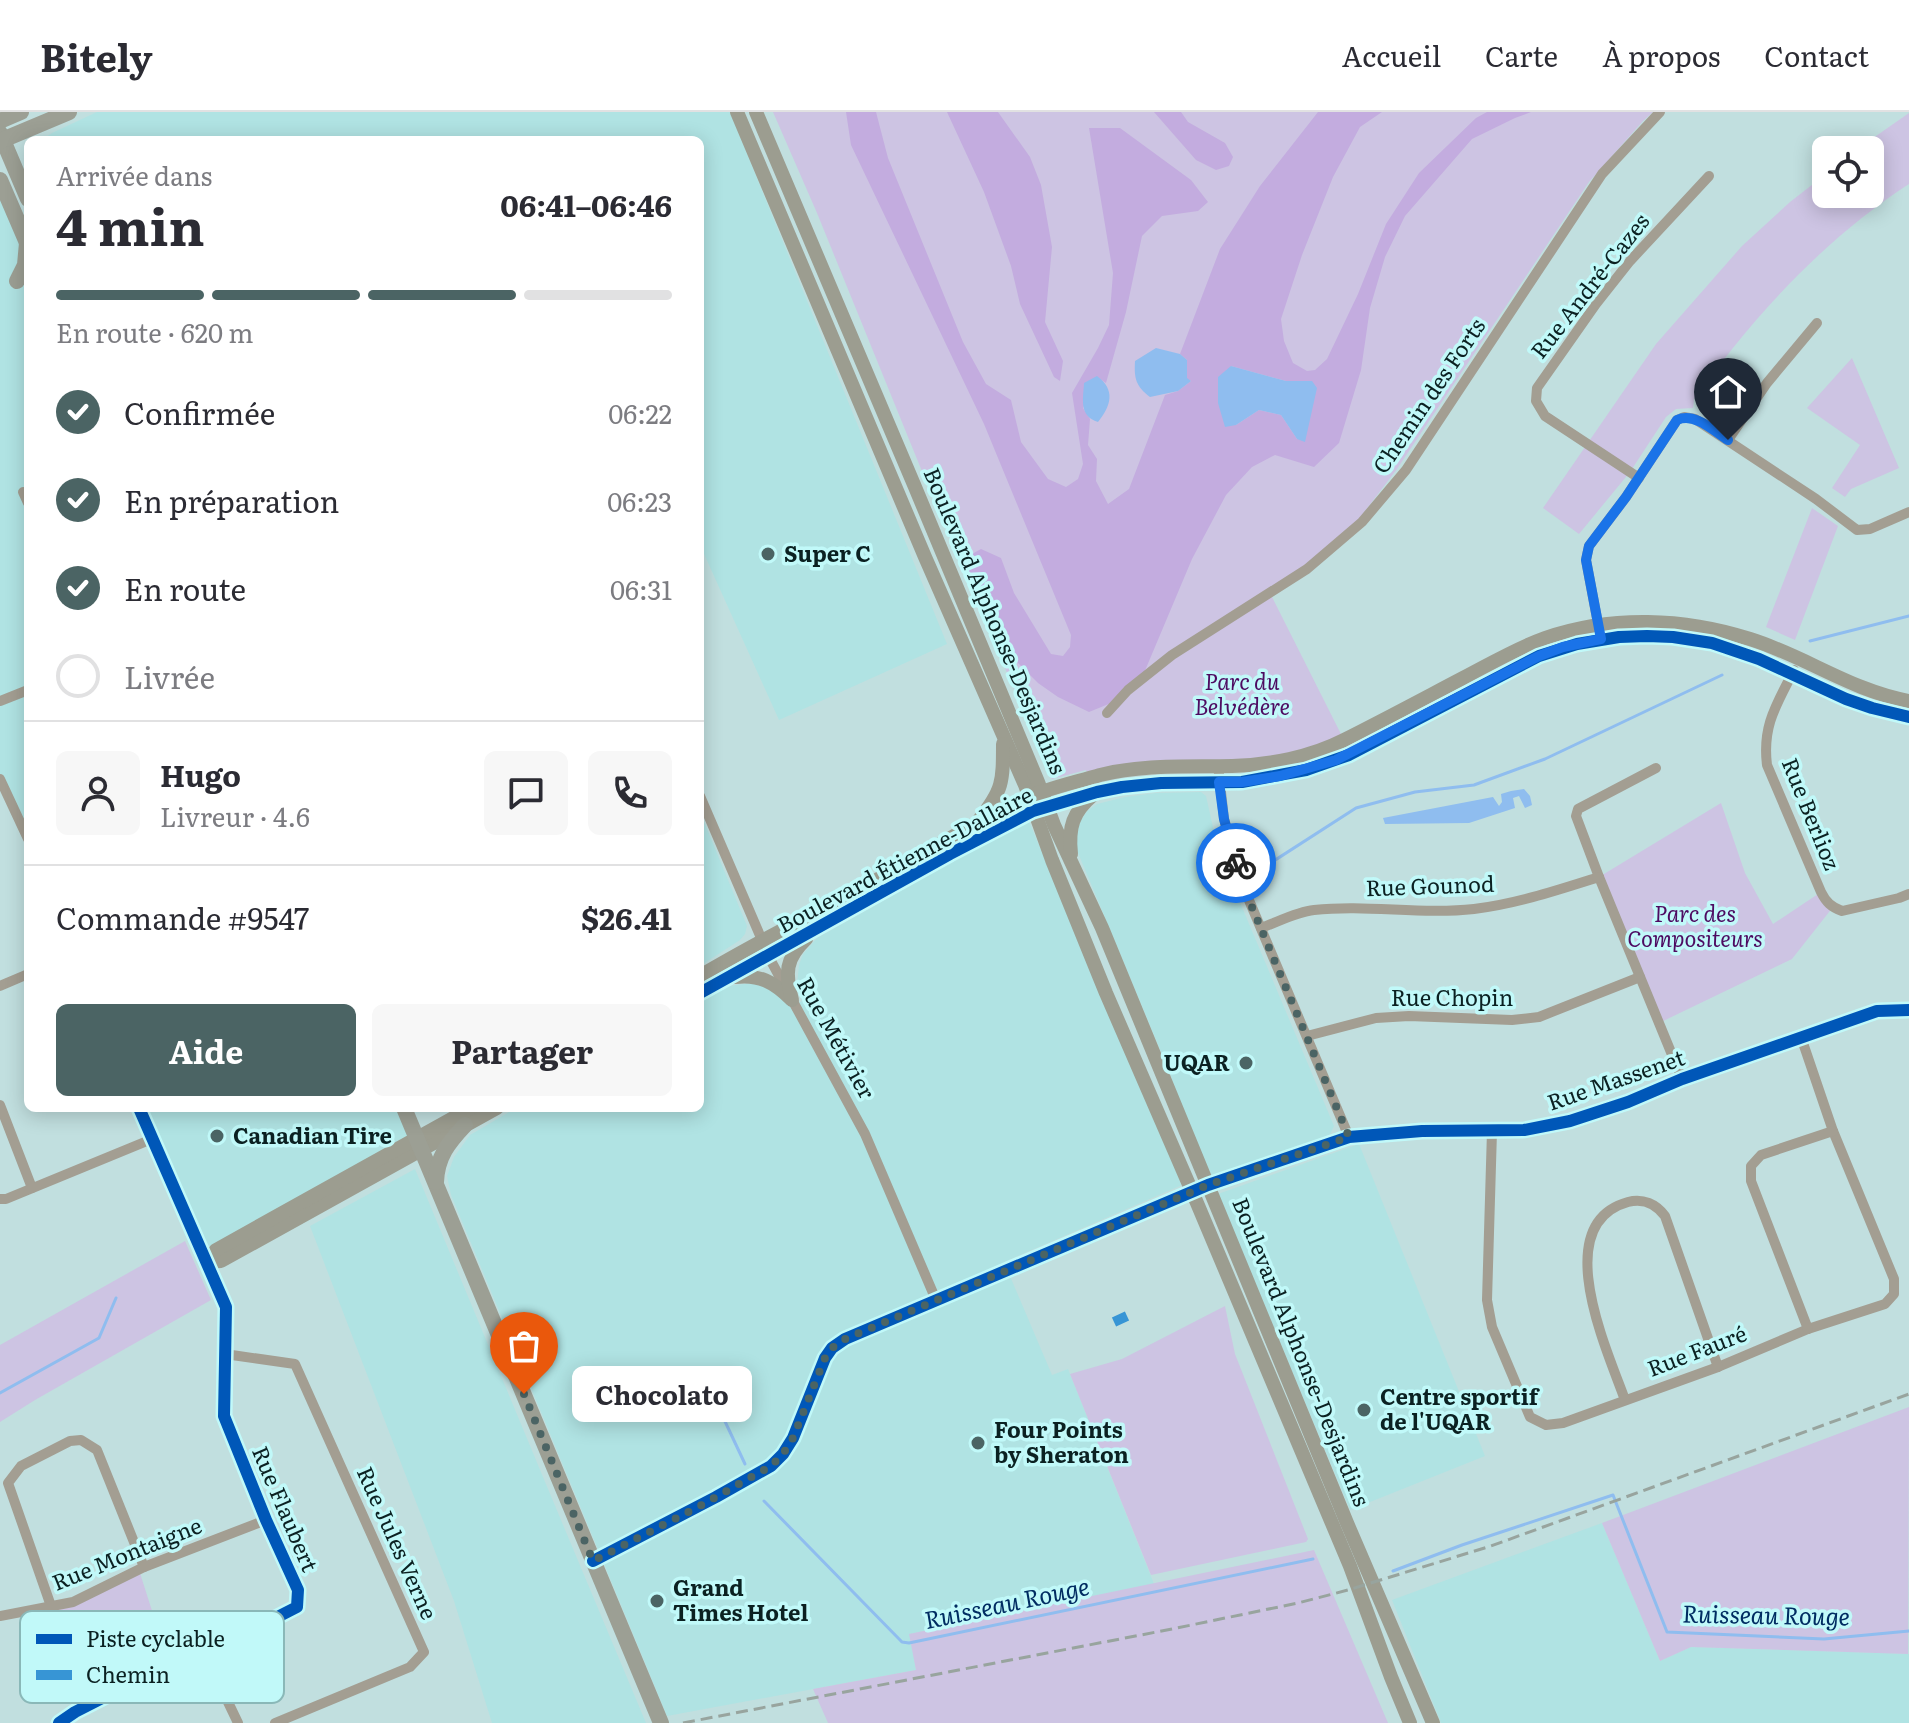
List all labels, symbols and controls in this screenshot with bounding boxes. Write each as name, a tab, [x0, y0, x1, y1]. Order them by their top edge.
text: Bitely	[40, 27, 153, 84]
text: Accueil	[1342, 34, 1441, 76]
text: Carte	[1485, 34, 1558, 76]
text: À propos	[1602, 34, 1720, 76]
text: Contact	[1764, 34, 1869, 76]
map controls	[1812, 136, 1884, 208]
button: locate	[1812, 136, 1884, 208]
text: Arrivée dans	[56, 155, 212, 194]
text: 06:41–06:46	[500, 182, 672, 226]
text: 4 min	[56, 185, 205, 262]
street label: Rue André-Cazes	[1522, 205, 1656, 365]
street label: Chemin des Forts	[1363, 311, 1492, 479]
text: En route · 620 m	[56, 312, 253, 351]
pin	[1694, 358, 1762, 440]
icon: home	[1706, 370, 1750, 414]
icon: check	[56, 390, 100, 434]
text: Confirmée	[124, 390, 275, 434]
text: 06:22	[608, 393, 672, 432]
street label: Boulevard Alphonse-Desjardins	[917, 462, 1076, 779]
icon: check	[56, 478, 100, 522]
text: En préparation	[124, 478, 339, 522]
text: 06:23	[607, 481, 672, 520]
place label: Super C	[784, 536, 871, 569]
marker: Super C	[759, 545, 777, 563]
icon: check	[56, 566, 100, 610]
text: En route	[124, 566, 246, 610]
text: 06:31	[610, 569, 672, 608]
text: Livrée	[124, 654, 215, 698]
park label: Parc du Belvédère	[1194, 664, 1290, 722]
button: person	[56, 751, 140, 835]
button: chat	[484, 751, 568, 835]
button: phone	[588, 751, 672, 835]
text: Hugo	[160, 752, 241, 796]
street label: Rue Berlioz	[1775, 752, 1850, 875]
street label: Boulevard Étienne-Dallaire	[771, 777, 1038, 940]
text: Livreur · 4.6	[160, 796, 310, 835]
courier	[1196, 823, 1276, 903]
icon: bike	[1214, 841, 1258, 885]
street label: Rue Gounod	[1365, 866, 1495, 903]
text: Commande #9547	[56, 895, 309, 939]
text: $26.41	[581, 895, 672, 939]
park label: Parc des Compositeurs	[1627, 896, 1763, 954]
street label: Rue Métivier	[790, 970, 885, 1105]
street label: Rue Chopin	[1391, 980, 1513, 1013]
button: Aide	[56, 1004, 356, 1096]
button: Partager	[372, 1004, 672, 1096]
street label: Rue Massenet	[1542, 1040, 1689, 1118]
place label: UQAR	[1164, 1045, 1231, 1078]
marker: UQAR	[1237, 1054, 1255, 1072]
place label: Canadian Tire	[233, 1118, 392, 1151]
marker: Canadian Tire	[208, 1127, 226, 1145]
street label: Boulevard Alphonse-Desjardins	[1225, 1192, 1380, 1511]
pin	[490, 1312, 558, 1394]
street label: Rue Fauré	[1642, 1316, 1751, 1384]
icon: bag	[502, 1324, 546, 1368]
callout: Chocolato	[572, 1366, 752, 1422]
text: Chocolato	[595, 1374, 729, 1413]
place label: Centre sportif de l'UQAR	[1380, 1379, 1541, 1437]
marker: Centre sportif de l'UQAR	[1355, 1401, 1373, 1419]
place label: Four Points by Sheraton	[994, 1412, 1129, 1470]
marker: Four Points by Sheraton	[969, 1434, 987, 1452]
street label: Rue Flaubert	[245, 1440, 328, 1577]
street label: Rue Jules Verne	[350, 1461, 447, 1624]
street label: Rue Montaigne	[47, 1508, 206, 1598]
water label: Ruisseau Rouge	[921, 1567, 1092, 1636]
place label: Grand Times Hotel	[673, 1570, 808, 1628]
marker: Grand Times Hotel	[648, 1592, 666, 1610]
water label: Ruisseau Rouge	[1682, 1595, 1850, 1632]
legend	[20, 1611, 284, 1703]
text: Piste cyclable	[86, 1621, 225, 1654]
text: Chemin	[86, 1657, 170, 1690]

